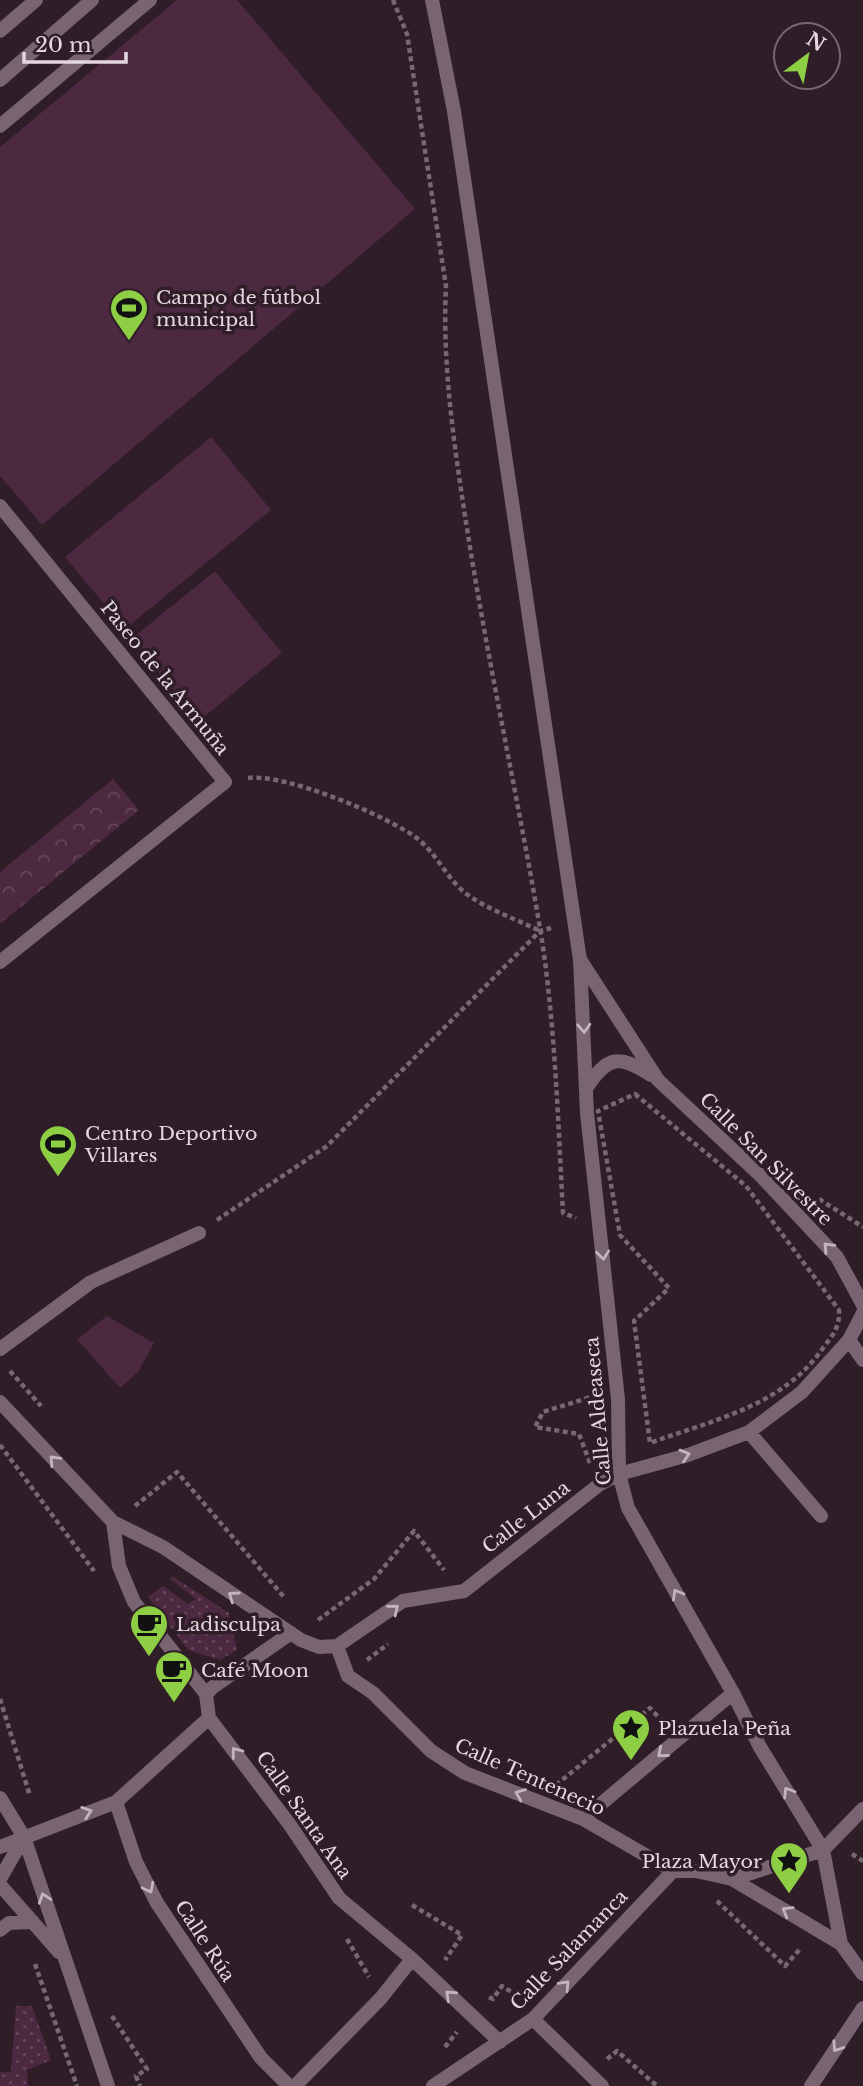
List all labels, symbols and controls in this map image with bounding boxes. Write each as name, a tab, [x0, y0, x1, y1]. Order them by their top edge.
scale bar	[24, 21, 126, 65]
north arrow	[772, 21, 842, 91]
text: N	[802, 28, 830, 57]
text: 20 m	[35, 32, 92, 58]
place label: Campo de fútbol municipal	[156, 286, 321, 331]
sports icon: Campo de fútbol municipal	[108, 287, 150, 342]
street label: Paseo de la Armuña	[96, 596, 235, 760]
one-way arrow	[576, 1023, 591, 1034]
street label: Calle San Silvestre	[695, 1088, 837, 1230]
place label: Centro Deportivo Villares	[84, 1122, 257, 1167]
sports icon: Centro Deportivo Villares	[37, 1123, 79, 1178]
one-way arrow	[823, 1243, 836, 1256]
one-way arrow	[595, 1249, 610, 1260]
street label: Calle Aldeaseca	[580, 1335, 616, 1486]
one-way arrow	[678, 1449, 690, 1464]
one-way arrow	[50, 1455, 62, 1468]
street label: Calle Luna	[478, 1475, 575, 1558]
one-way arrow	[672, 1589, 685, 1601]
one-way arrow	[228, 1592, 241, 1604]
cafe icon: Ladisculpa	[128, 1603, 170, 1658]
one-way arrow	[386, 1605, 399, 1617]
place label: Ladisculpa	[176, 1613, 281, 1636]
cafe icon: Café Moon	[153, 1649, 195, 1704]
place label: Café Moon	[201, 1659, 309, 1682]
place icon: Plazuela Peña	[610, 1707, 652, 1762]
place label: Plazuela Peña	[658, 1717, 791, 1740]
street label: Calle Tentenecio	[451, 1734, 609, 1820]
one-way arrow	[658, 1745, 671, 1757]
street label: Calle Santa Ana	[251, 1747, 357, 1884]
one-way arrow	[232, 1748, 244, 1760]
one-way arrow	[783, 1787, 796, 1800]
one-way arrow	[515, 1789, 527, 1803]
one-way arrow	[81, 1805, 93, 1820]
place icon: Plaza Mayor	[768, 1840, 810, 1895]
place label: Plaza Mayor	[642, 1850, 762, 1873]
one-way arrow	[141, 1881, 155, 1893]
street label: Calle Salamanca	[506, 1885, 633, 2015]
one-way arrow	[38, 1892, 52, 1904]
street label: Calle Rúa	[170, 1896, 240, 1987]
one-way arrow	[781, 1907, 794, 1920]
one-way arrow	[556, 1980, 569, 1993]
one-way arrow	[445, 1990, 458, 2003]
one-way arrow	[833, 2039, 845, 2052]

